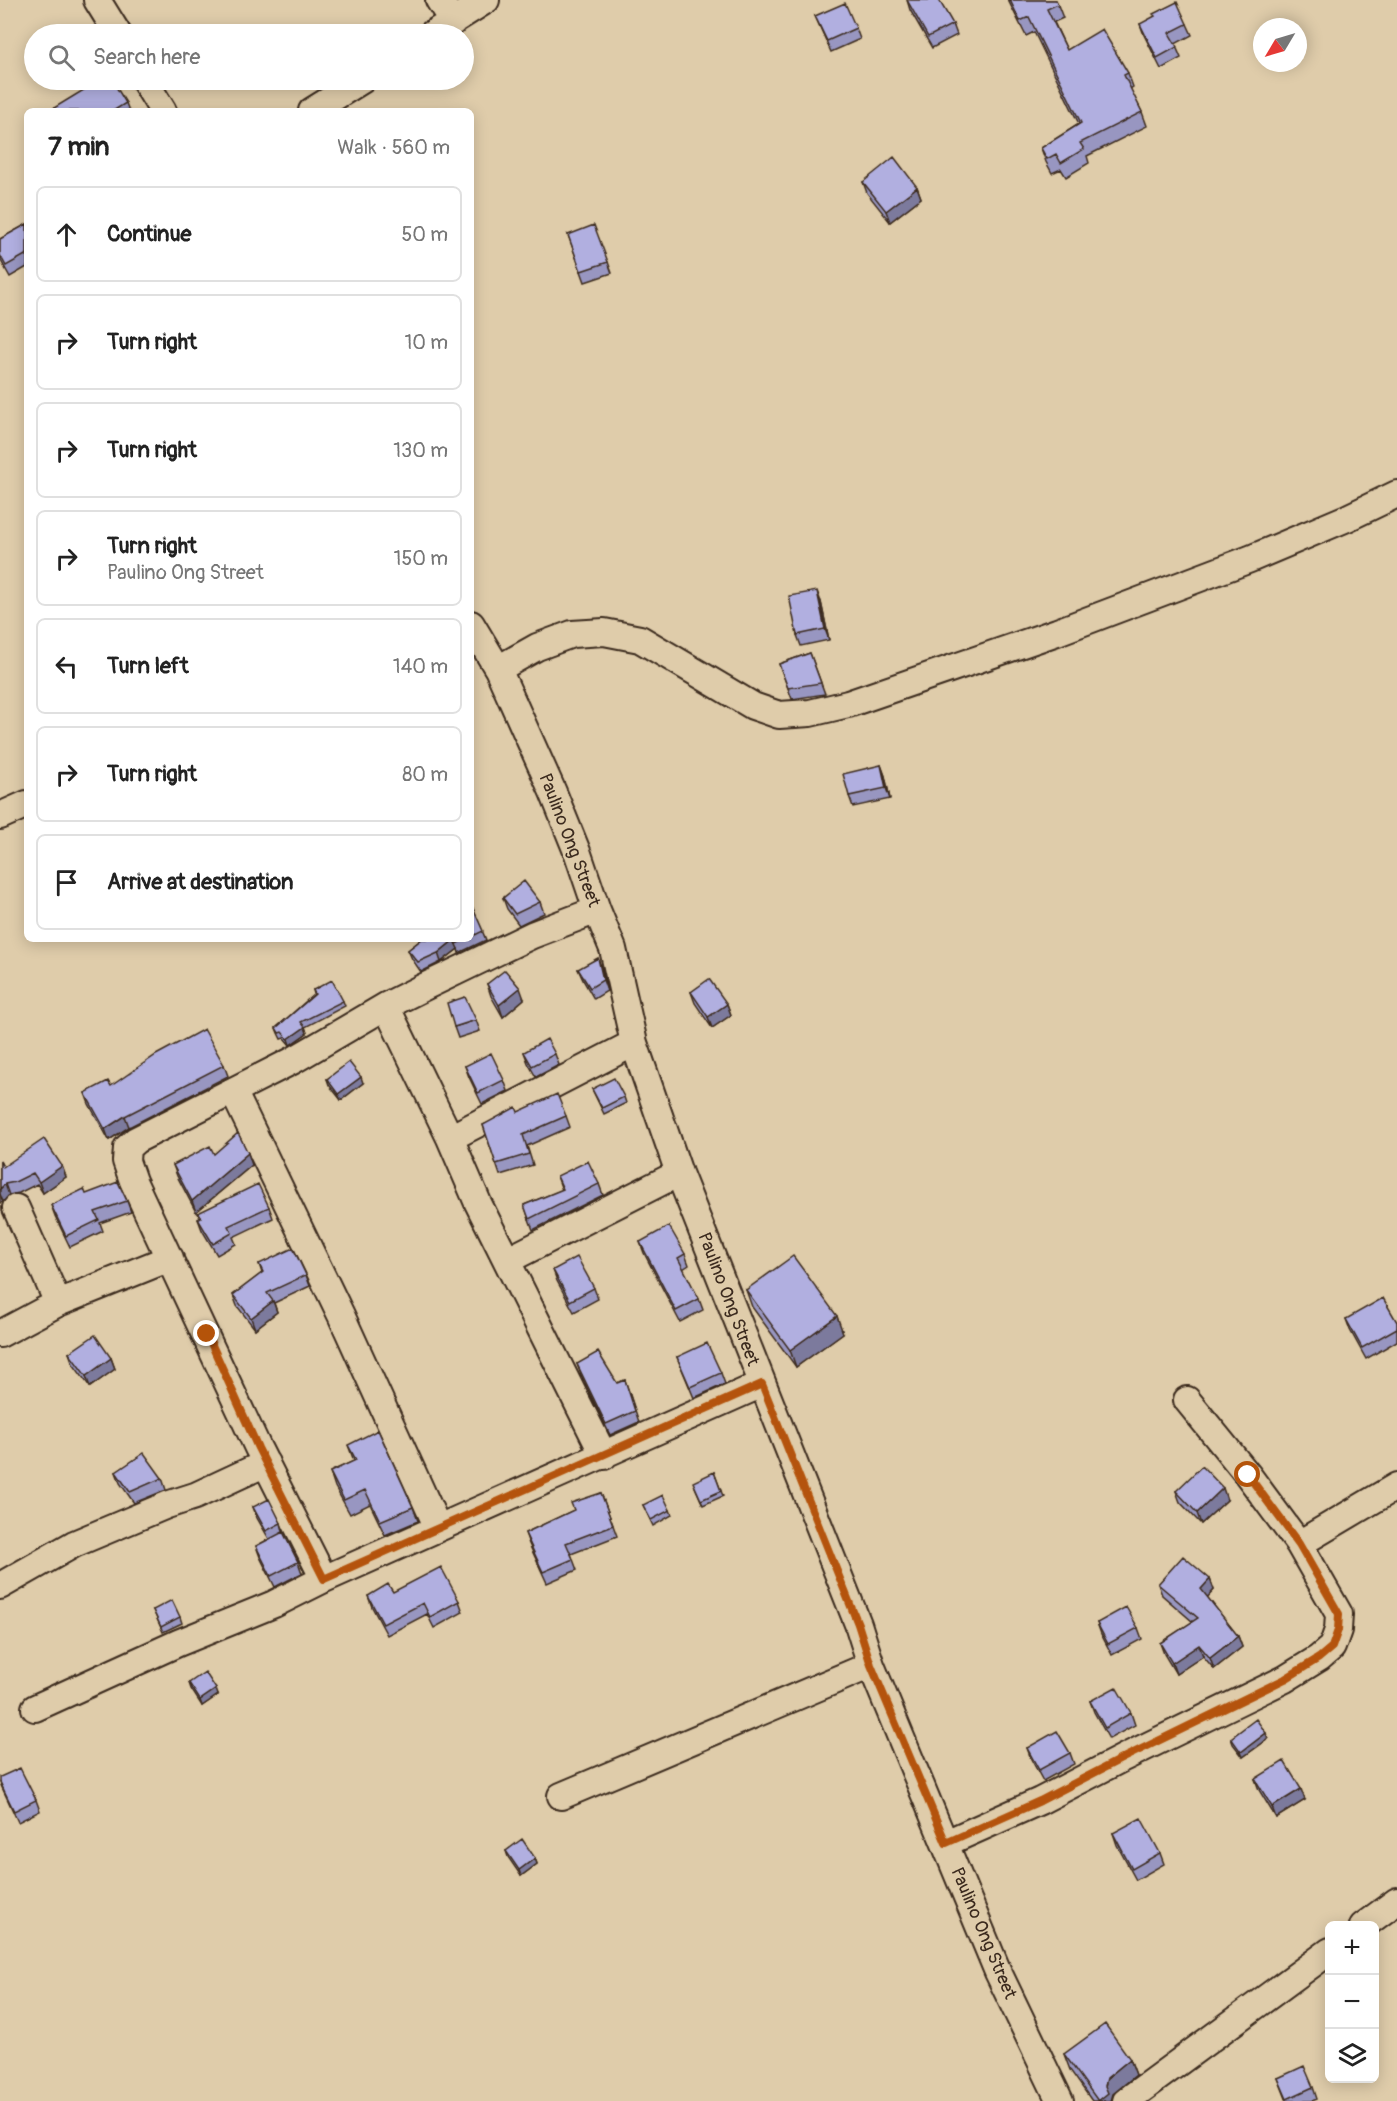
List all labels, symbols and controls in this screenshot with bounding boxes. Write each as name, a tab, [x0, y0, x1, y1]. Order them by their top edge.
north arrow	[1253, 18, 1307, 72]
search box	[24, 24, 474, 90]
icon: search	[45, 41, 78, 74]
text: Search here	[93, 43, 200, 71]
text: 7 min	[48, 131, 110, 163]
text: Walk · 560 m	[337, 135, 450, 160]
icon: ahead	[50, 218, 83, 251]
text: Continue	[107, 220, 191, 248]
text: 50 m	[401, 222, 448, 247]
icon: right	[50, 326, 83, 359]
text: Turn right	[107, 328, 197, 356]
text: 10 m	[404, 330, 448, 355]
icon: right	[50, 434, 83, 467]
text: Turn right	[107, 436, 197, 464]
text: 130 m	[393, 438, 448, 463]
text: Turn right	[107, 532, 197, 560]
icon: right	[50, 542, 83, 575]
text: 150 m	[394, 546, 448, 571]
text: Paulino Ong Street	[107, 560, 264, 585]
icon: left	[50, 650, 83, 683]
text: Turn left	[107, 652, 189, 680]
text: 140 m	[393, 654, 448, 679]
icon: right	[50, 758, 83, 791]
text: Turn right	[107, 760, 197, 788]
text: 80 m	[402, 762, 448, 787]
street label: Paulino Ong Street	[534, 770, 606, 911]
icon: arrive	[50, 866, 83, 899]
text: Arrive at destination	[107, 868, 293, 896]
street label: Paulino Ong Street	[693, 1229, 765, 1370]
route end	[193, 1320, 219, 1346]
route start	[1234, 1461, 1260, 1487]
street label: Paulino Ong Street	[945, 1864, 1022, 2003]
map controls	[1325, 1921, 1379, 2083]
button: +	[1325, 1921, 1379, 1975]
button: −	[1325, 1975, 1379, 2029]
button: layers	[1325, 2029, 1379, 2083]

